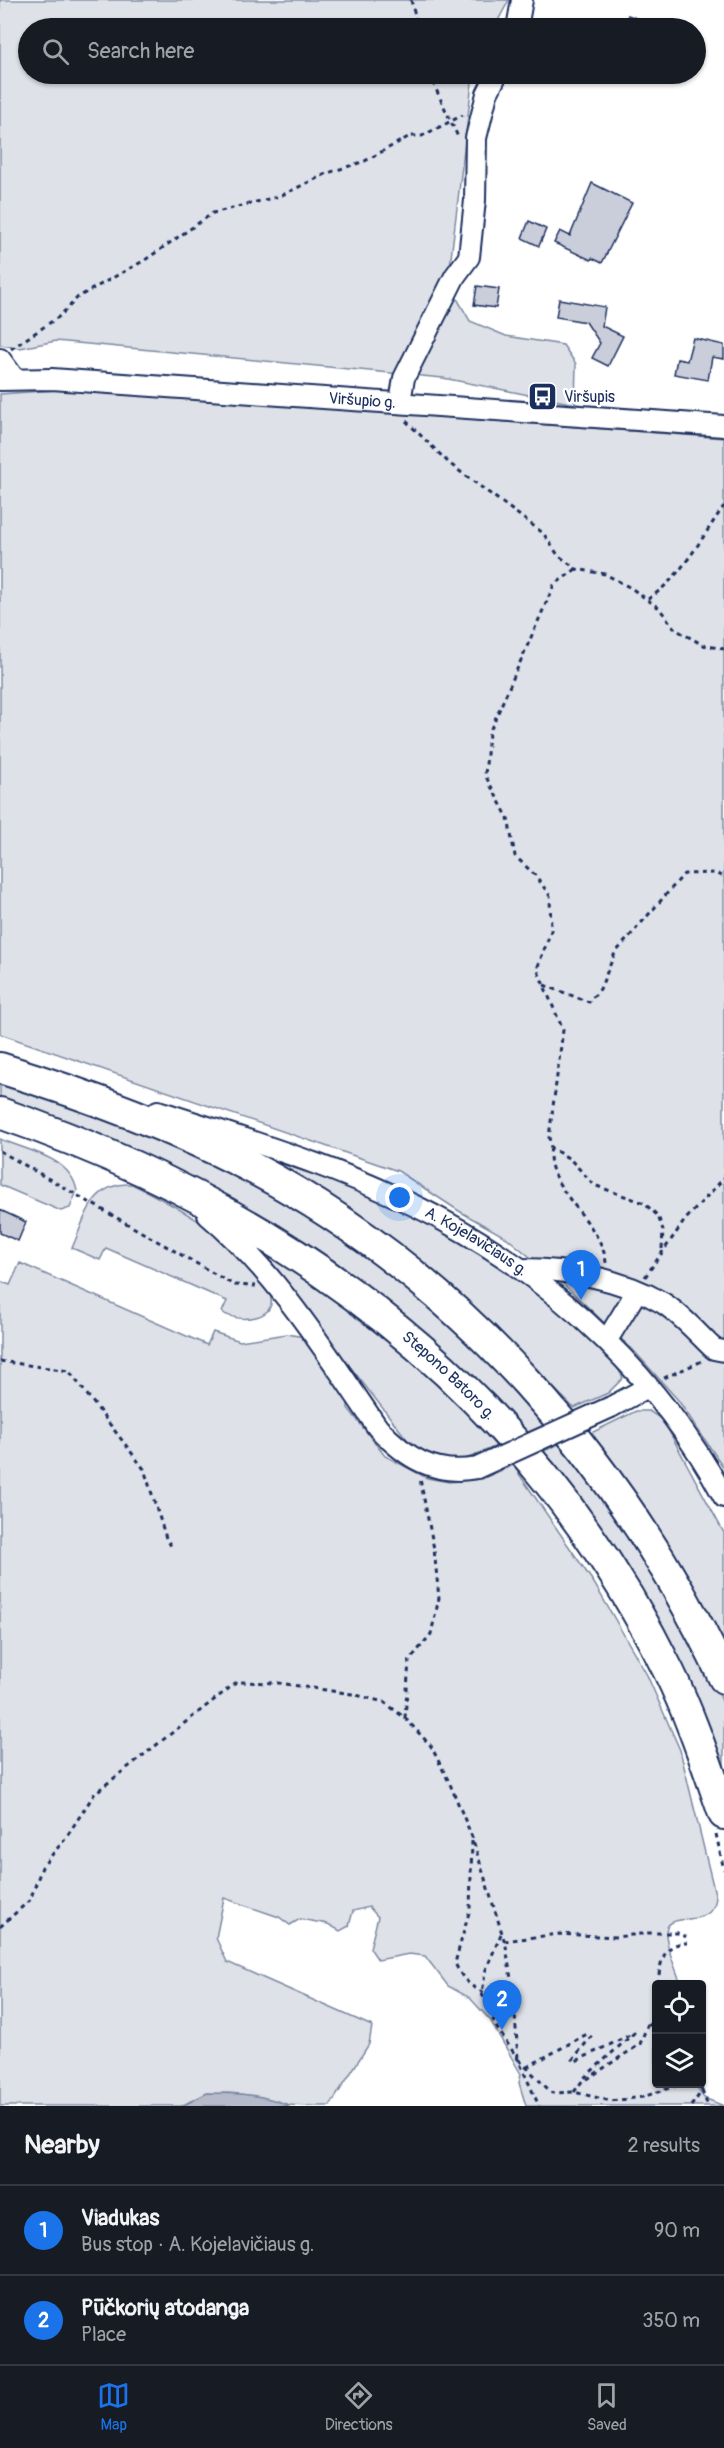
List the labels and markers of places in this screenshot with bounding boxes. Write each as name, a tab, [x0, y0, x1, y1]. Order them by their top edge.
bus stop icon: Viršupis	[527, 381, 559, 413]
place label: Viršupis	[564, 387, 615, 407]
pin: 1	[562, 1250, 600, 1300]
pin: 2	[482, 1980, 522, 2030]

